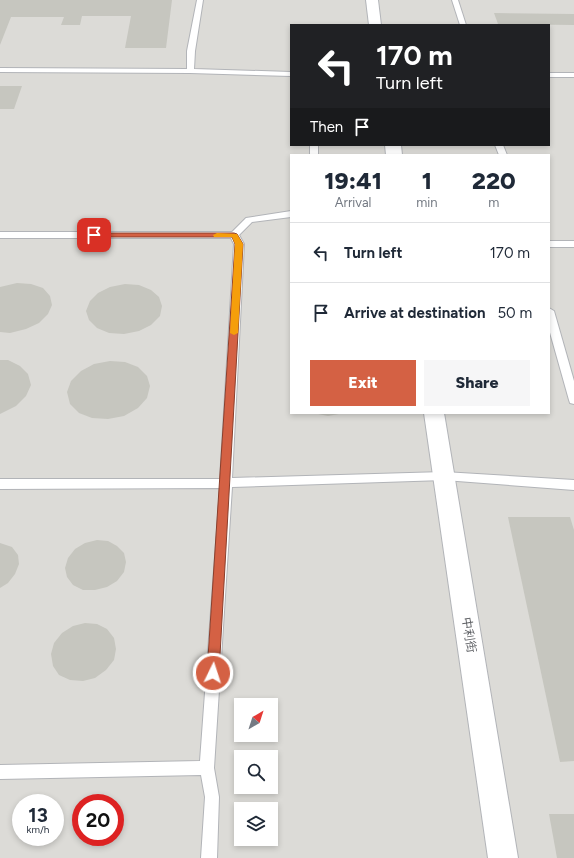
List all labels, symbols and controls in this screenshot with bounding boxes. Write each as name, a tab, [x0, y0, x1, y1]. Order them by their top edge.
text: 170 m	[376, 38, 453, 72]
icon: left	[310, 40, 362, 92]
text: Turn left	[376, 72, 443, 94]
icon: arrive	[351, 116, 373, 138]
text: Then	[310, 118, 343, 136]
text: 19:41	[324, 166, 382, 195]
text: 1	[422, 166, 432, 195]
text: 220	[472, 166, 516, 195]
text: Arrival	[335, 195, 371, 210]
text: min	[416, 195, 438, 210]
text: m	[488, 195, 499, 210]
pin	[77, 218, 111, 252]
icon: arrive	[83, 224, 105, 246]
icon: left	[310, 242, 332, 264]
text: Turn left	[344, 244, 402, 262]
text: 170 m	[490, 244, 530, 262]
icon: arrive	[310, 302, 332, 324]
text: Arrive at destination	[344, 304, 485, 322]
text: 50 m	[497, 304, 532, 322]
button: Exit	[310, 360, 416, 406]
button: Share	[424, 360, 530, 406]
street label: 中利街	[459, 616, 479, 654]
position arrow	[192, 652, 234, 694]
north arrow	[234, 698, 278, 742]
map controls	[234, 698, 278, 846]
button: search	[234, 750, 278, 794]
speed limit sign: 20	[72, 794, 124, 846]
button: layers	[234, 802, 278, 846]
text: 13	[28, 803, 48, 827]
text: km/h	[27, 823, 49, 836]

